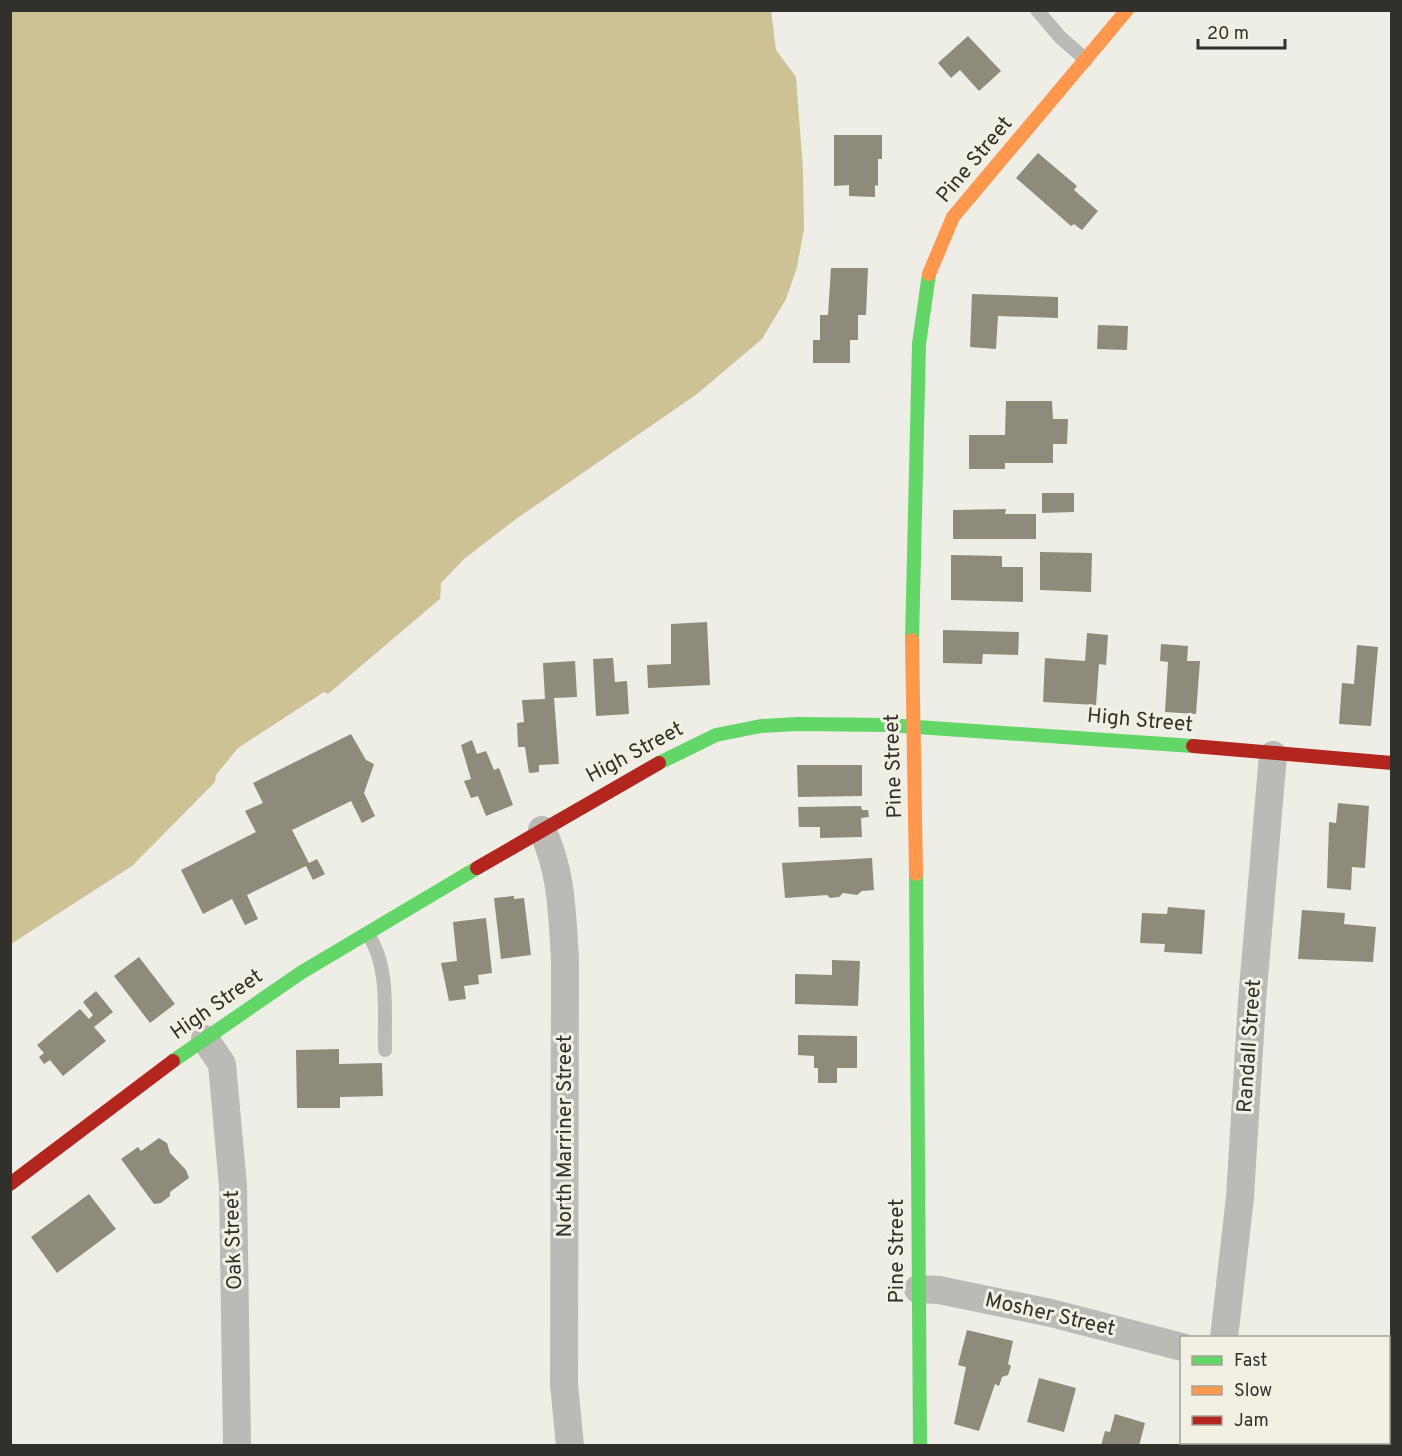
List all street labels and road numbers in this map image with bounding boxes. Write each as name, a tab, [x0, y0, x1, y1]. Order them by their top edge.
street label: Pine Street	[931, 111, 1019, 209]
street label: High Street	[1086, 703, 1194, 739]
street label: Pine Street	[879, 713, 909, 819]
street label: High Street	[582, 716, 688, 790]
street label: High Street	[166, 963, 268, 1047]
street label: Randall Street	[1232, 978, 1268, 1114]
street label: North Marriner Street	[552, 1035, 579, 1237]
street label: Oak Street	[219, 1190, 249, 1290]
street label: Pine Street	[884, 1199, 911, 1303]
street label: Mosher Street	[982, 1287, 1118, 1343]

